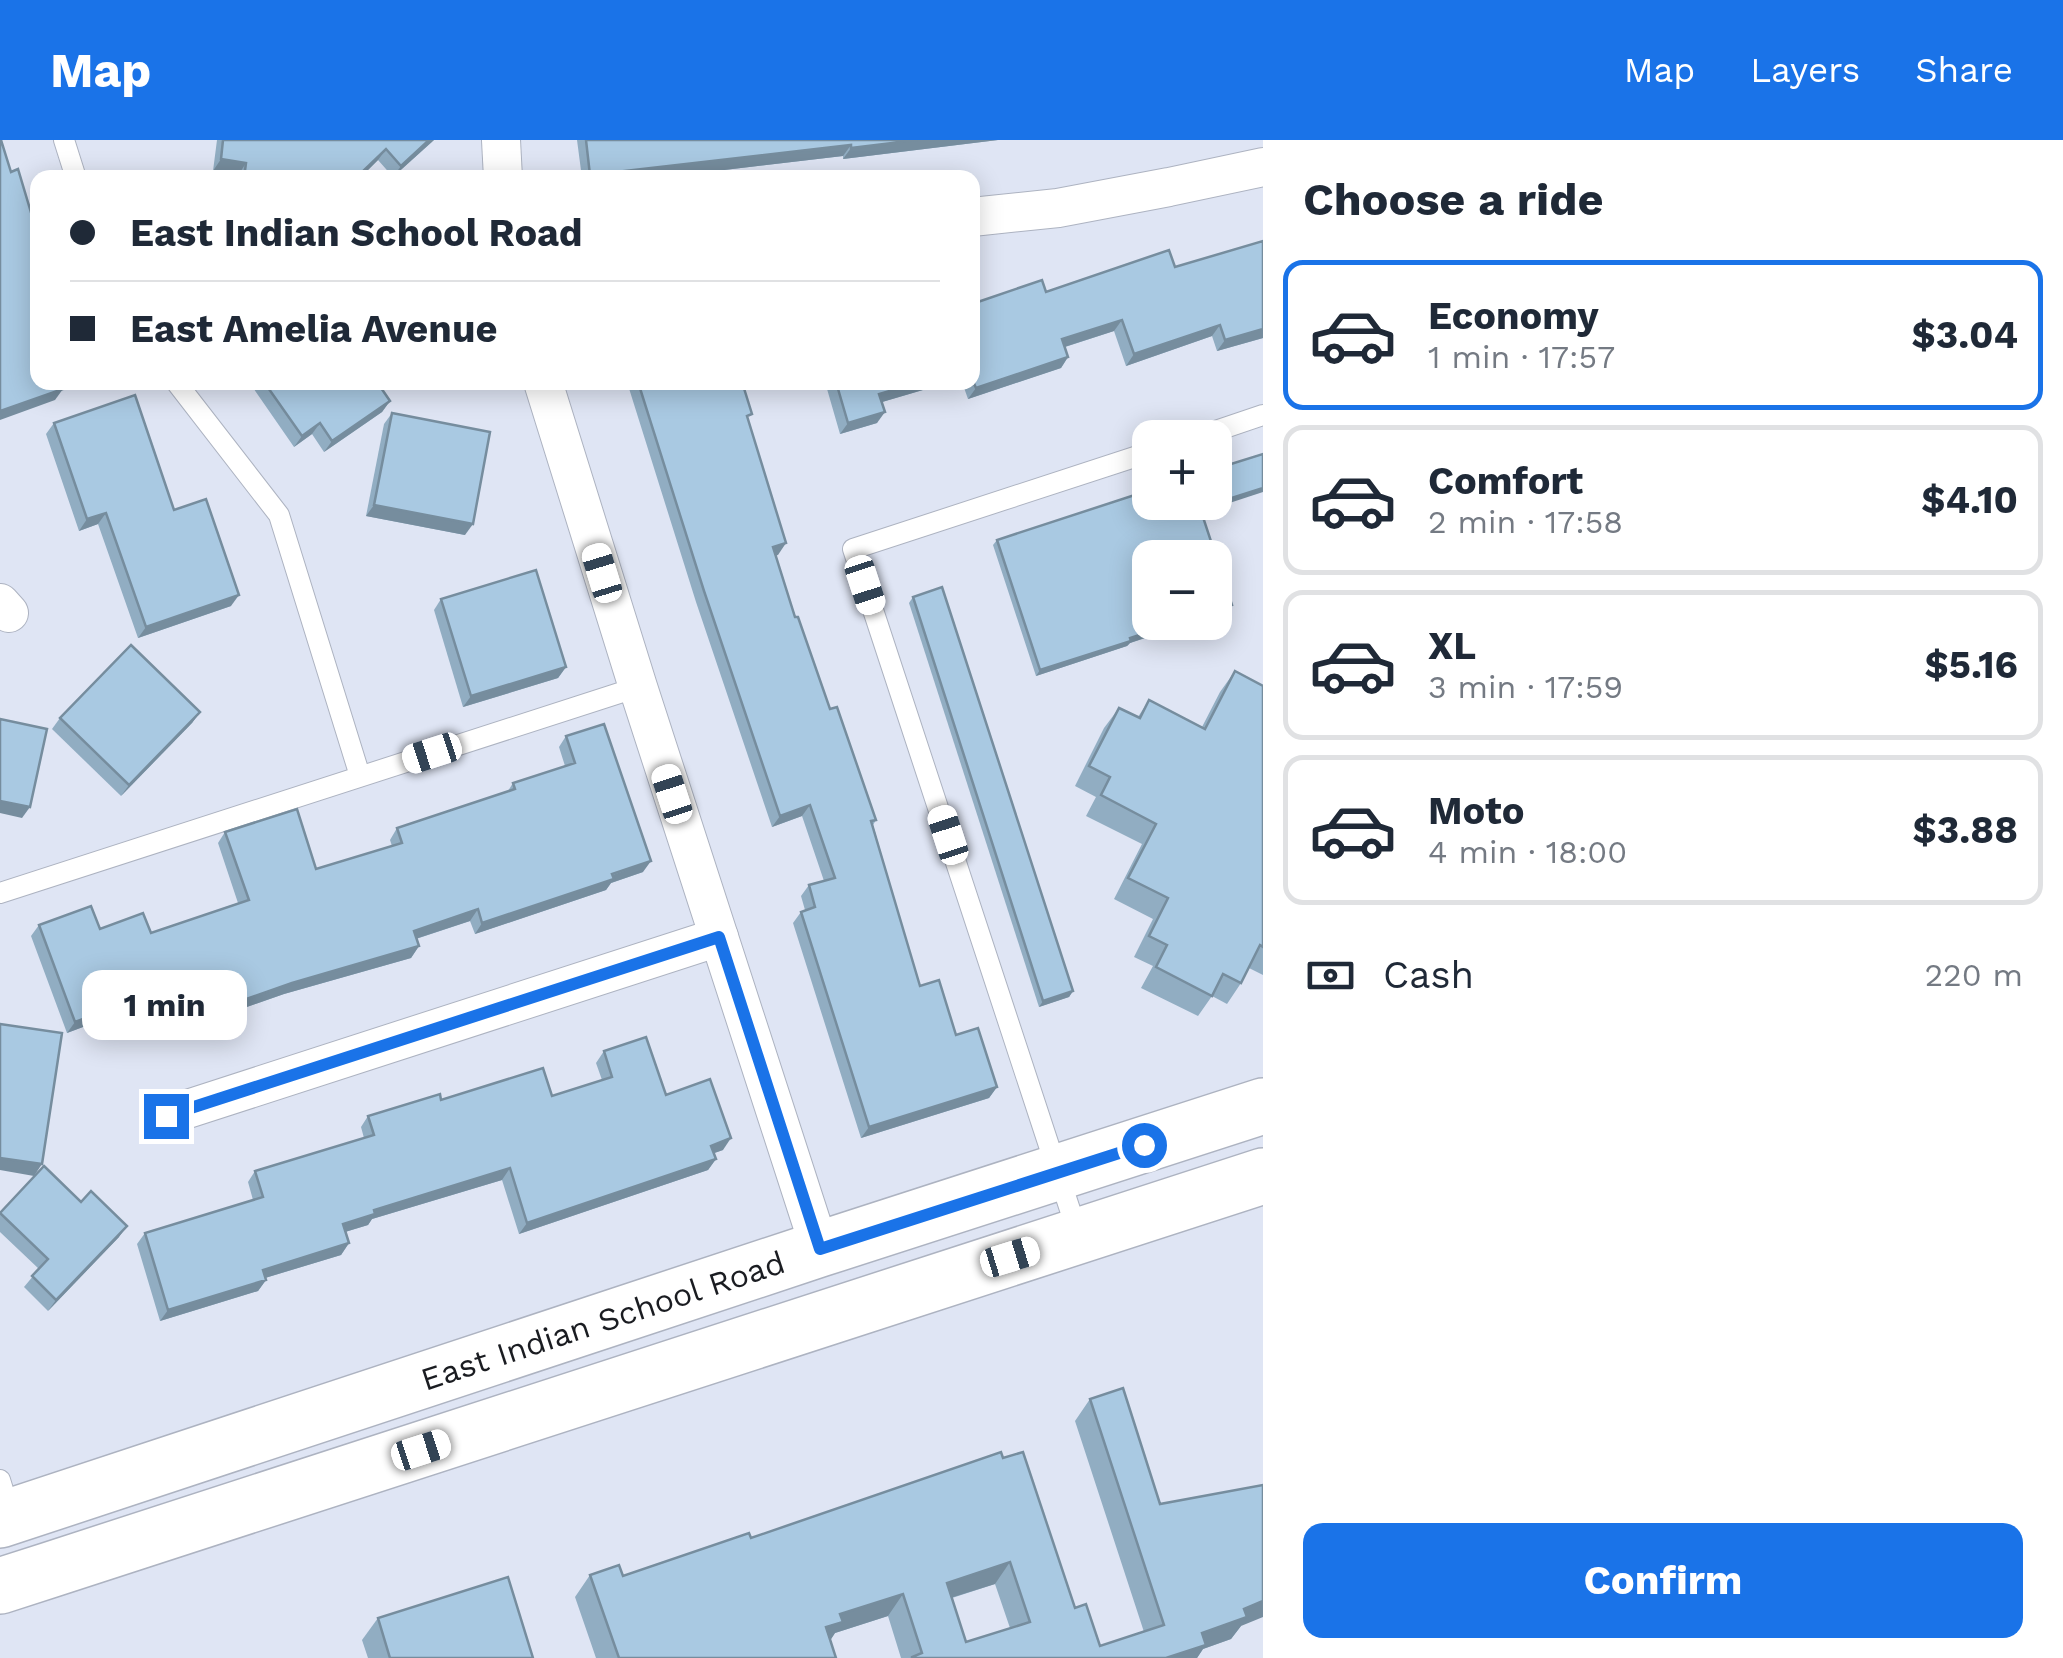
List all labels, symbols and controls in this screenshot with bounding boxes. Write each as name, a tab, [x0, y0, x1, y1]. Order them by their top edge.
text: Map	[50, 42, 151, 99]
text: Map	[1624, 49, 1695, 91]
text: Layers	[1750, 49, 1860, 91]
text: Share	[1915, 49, 2013, 91]
text: Choose a ride	[1303, 173, 1603, 226]
text: East Indian School Road	[130, 211, 583, 255]
icon: car	[1308, 290, 1398, 380]
text: Economy	[1428, 294, 1599, 338]
text: East Amelia Avenue	[130, 307, 497, 351]
text: $3.04	[1911, 313, 2018, 357]
text: 1 min · 17:57	[1428, 338, 1615, 376]
map controls	[1132, 420, 1232, 640]
button: +	[1132, 420, 1232, 520]
icon: car	[1308, 455, 1398, 545]
text: Comfort	[1428, 459, 1583, 503]
text: $4.10	[1921, 478, 2018, 522]
text: 2 min · 17:58	[1428, 503, 1623, 541]
car	[579, 540, 625, 606]
button: −	[1132, 540, 1232, 640]
car	[841, 552, 889, 618]
icon: car	[1308, 620, 1398, 710]
text: XL	[1428, 624, 1476, 668]
text: $5.16	[1925, 643, 2018, 687]
text: 3 min · 17:59	[1428, 668, 1623, 706]
car	[399, 729, 465, 777]
car	[648, 761, 696, 827]
icon: car	[1308, 785, 1398, 875]
text: Moto	[1428, 789, 1524, 833]
car	[924, 802, 972, 868]
text: $3.88	[1912, 808, 2018, 852]
text: 4 min · 18:00	[1428, 833, 1627, 871]
icon: cash	[1303, 948, 1358, 1003]
text: Cash	[1383, 953, 1474, 997]
text: 220 m	[1924, 956, 2023, 994]
callout: 1 min	[84, 971, 248, 1041]
text: 1 min	[123, 986, 206, 1024]
route end	[144, 1094, 189, 1139]
route start	[1122, 1123, 1167, 1168]
car	[977, 1234, 1043, 1280]
street label: East Indian School Road	[416, 1243, 790, 1399]
car	[388, 1426, 454, 1474]
button: Confirm	[1303, 1523, 2023, 1638]

